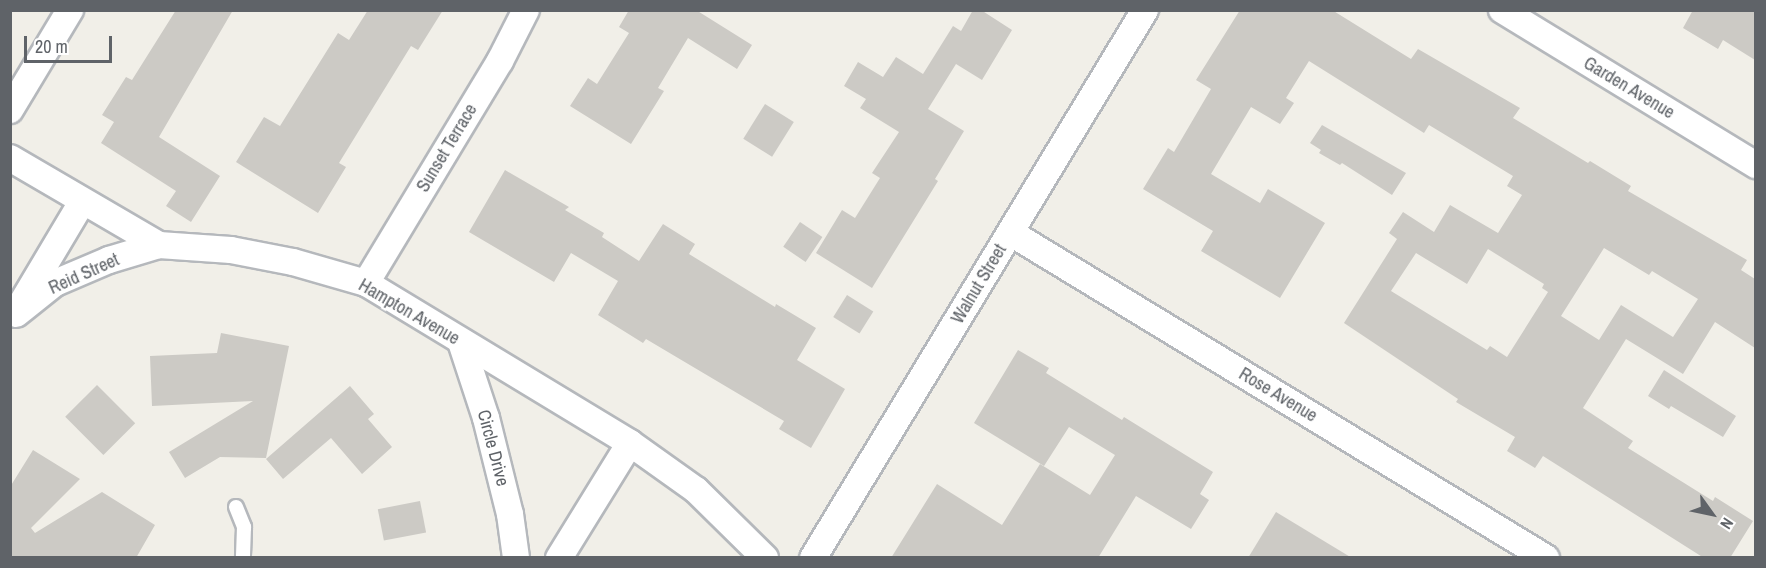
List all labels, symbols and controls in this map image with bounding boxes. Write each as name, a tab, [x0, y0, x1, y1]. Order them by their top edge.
scale bar	[27, 24, 116, 62]
text: 20 m	[35, 34, 68, 59]
street label: Garden Avenue	[1579, 52, 1679, 124]
street label: Sunset Terrace	[412, 100, 482, 196]
street label: Walnut Street	[947, 240, 1011, 328]
street label: Reid Street	[46, 249, 122, 299]
street label: Hampton Avenue	[354, 274, 464, 350]
street label: Rose Avenue	[1235, 363, 1321, 427]
street label: Circle Drive	[472, 408, 514, 488]
north arrow	[1682, 484, 1742, 544]
text: N	[1715, 514, 1739, 534]

